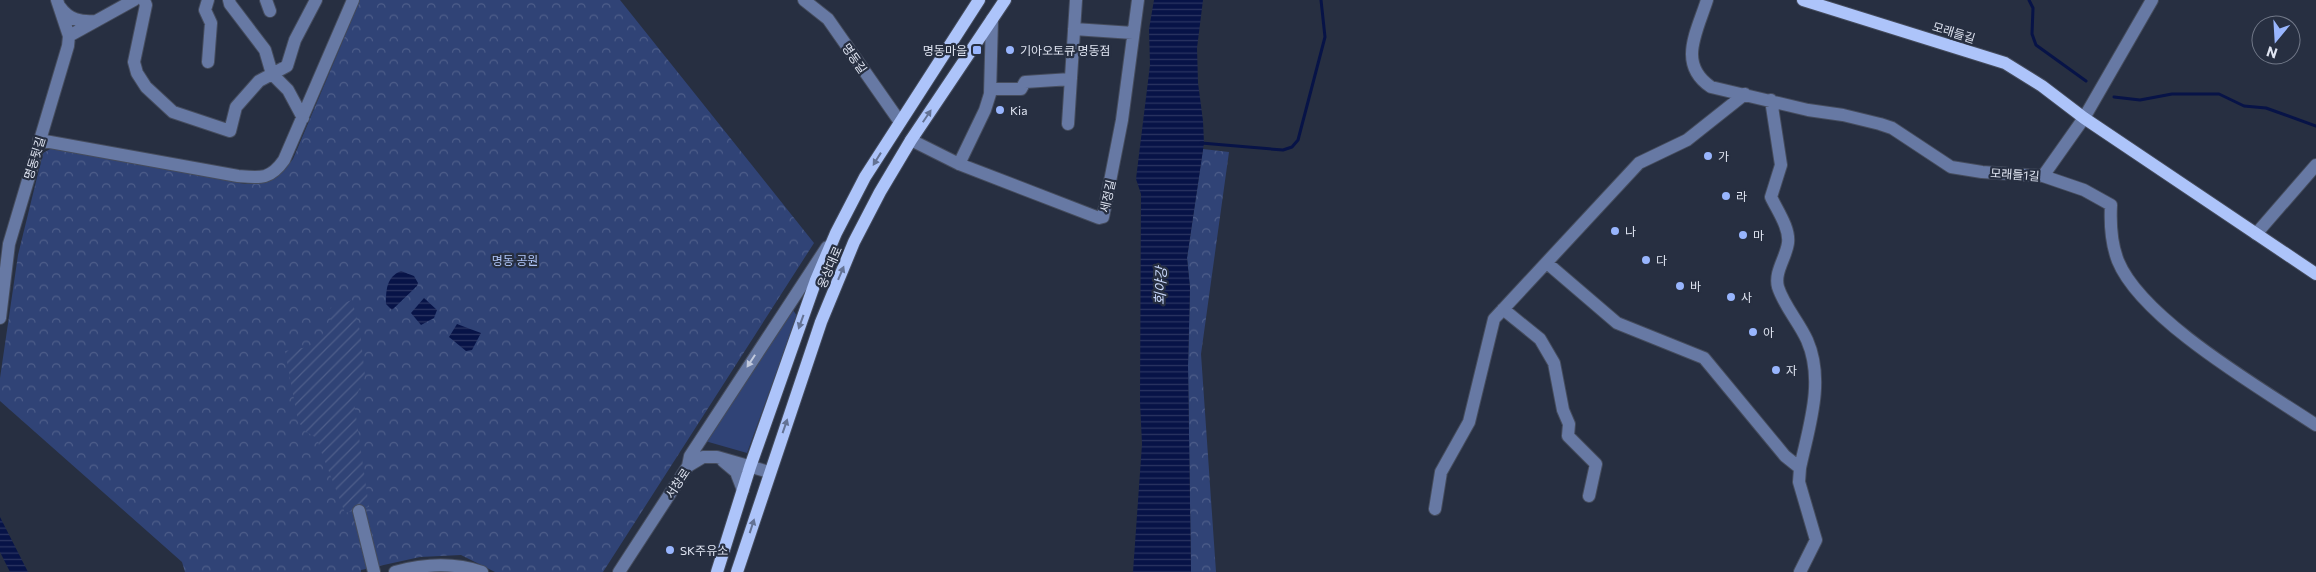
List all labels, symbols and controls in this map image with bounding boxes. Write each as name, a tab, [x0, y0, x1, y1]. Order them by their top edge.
north arrow	[2251, 15, 2301, 65]
street label: 모래들길	[1931, 19, 1977, 45]
street label: 명동길	[840, 40, 870, 76]
place label: 명동마을	[923, 43, 967, 57]
place label: 기아오토큐 명동점	[1020, 43, 1111, 57]
text: N	[2264, 43, 2279, 63]
marker: 명동마을	[971, 44, 983, 56]
marker: 기아오토큐 명동점	[1004, 44, 1016, 56]
place label: Kia	[1010, 103, 1027, 117]
marker: Kia	[994, 104, 1006, 116]
one-way arrow	[923, 109, 932, 123]
street label: 명동뒷길	[21, 135, 47, 181]
place label: 가	[1718, 149, 1729, 163]
marker: 가	[1702, 150, 1714, 162]
one-way arrow	[872, 152, 881, 165]
street label: 모래들1길	[1990, 165, 2040, 183]
street label: 세정길	[1096, 178, 1118, 214]
place label: 라	[1736, 189, 1747, 203]
marker: 라	[1720, 190, 1732, 202]
place label: 나	[1625, 224, 1636, 238]
marker: 나	[1609, 225, 1621, 237]
place label: 마	[1753, 228, 1764, 242]
marker: 마	[1737, 229, 1749, 241]
street label: 웅상대로	[814, 244, 844, 290]
park label: 명동 공원	[492, 253, 538, 267]
place label: 다	[1656, 253, 1667, 267]
marker: 다	[1640, 254, 1652, 266]
water label: 회야강	[1151, 264, 1169, 306]
one-way arrow	[837, 265, 845, 280]
place label: 바	[1690, 279, 1701, 293]
marker: 바	[1674, 280, 1686, 292]
place label: 사	[1741, 290, 1752, 304]
marker: 사	[1725, 291, 1737, 303]
one-way arrow	[797, 315, 805, 330]
place label: 아	[1763, 325, 1774, 339]
marker: 아	[1747, 326, 1759, 338]
one-way arrow	[747, 354, 756, 368]
place label: 자	[1786, 363, 1797, 377]
marker: 자	[1770, 364, 1782, 376]
one-way arrow	[781, 418, 789, 433]
street label: 서창로	[662, 465, 692, 501]
one-way arrow	[749, 518, 757, 533]
place label: SK주유소	[680, 543, 728, 557]
marker: SK주유소	[664, 544, 676, 556]

